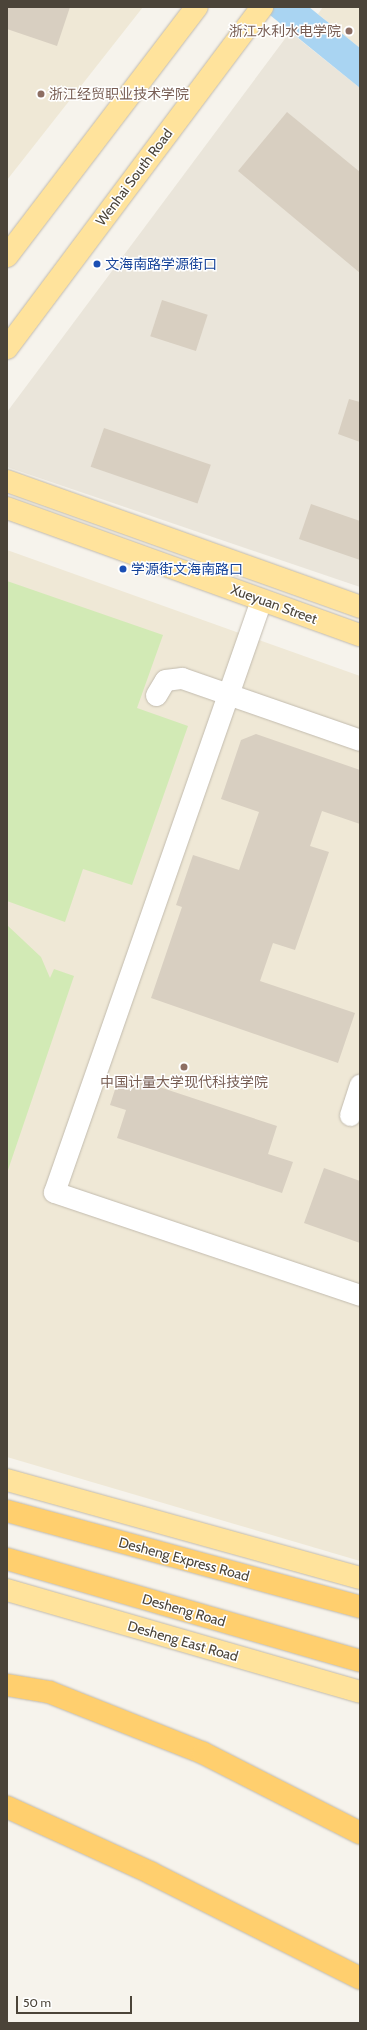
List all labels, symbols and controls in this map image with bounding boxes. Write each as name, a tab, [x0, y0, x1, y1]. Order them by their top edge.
place label: 浙江水利水电学院	[229, 23, 341, 39]
marker: 浙江水利水电学院	[344, 26, 354, 36]
place label: 浙江经贸职业技术学院	[49, 86, 189, 102]
marker: 浙江经贸职业技术学院	[36, 89, 46, 99]
street label: Wenhai South Road	[92, 125, 176, 229]
place label: 文海南路学源街口	[105, 256, 217, 272]
marker: 文海南路学源街口	[92, 259, 102, 269]
place label: 学源街文海南路口	[131, 561, 243, 577]
marker: 学源街文海南路口	[118, 564, 128, 574]
street label: Xueyuan Street	[229, 581, 319, 627]
marker: 中国计量大学现代科技学院	[179, 1062, 189, 1072]
place label: 中国计量大学现代科技学院	[100, 1074, 268, 1090]
street label: Desheng Express Road	[117, 1533, 251, 1585]
street label: Desheng Road	[140, 1590, 228, 1630]
street label: Desheng East Road	[126, 1617, 240, 1665]
scale bar	[18, 1988, 134, 2014]
text: 50 m	[23, 1995, 51, 2010]

